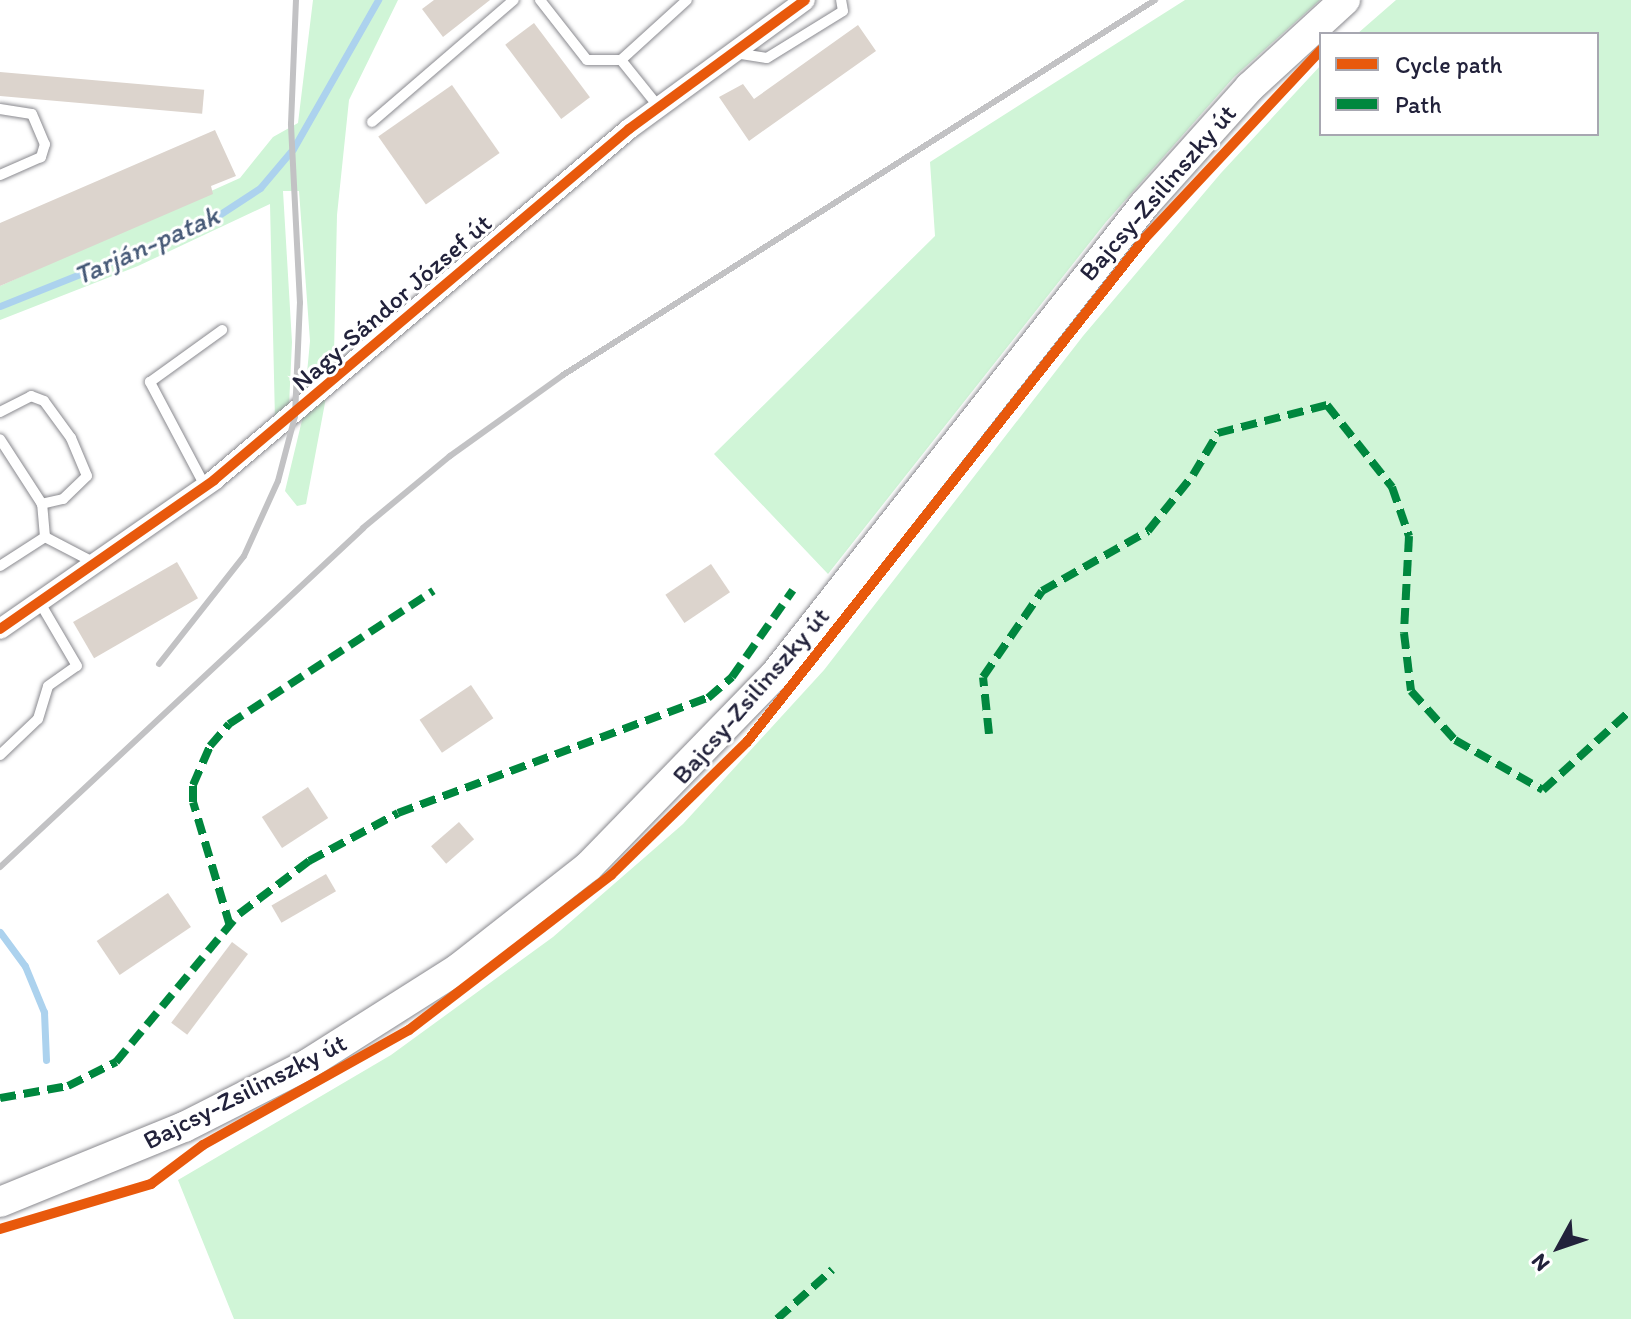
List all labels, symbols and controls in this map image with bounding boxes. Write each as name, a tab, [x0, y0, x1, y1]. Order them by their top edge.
legend	[1319, 32, 1599, 136]
text: Cycle path	[1395, 50, 1502, 79]
text: Path	[1395, 90, 1442, 119]
street label: Bajcsy-Zsilinszky út	[1073, 98, 1243, 288]
water label: Tarján-patak	[68, 198, 224, 292]
street label: Nagy-Sándor József út	[286, 208, 498, 398]
street label: Bajcsy-Zsilinszky út	[666, 601, 836, 791]
street label: Bajcsy-Zsilinszky út	[138, 1027, 352, 1157]
north arrow	[1519, 1207, 1599, 1287]
text: N	[1525, 1248, 1555, 1277]

